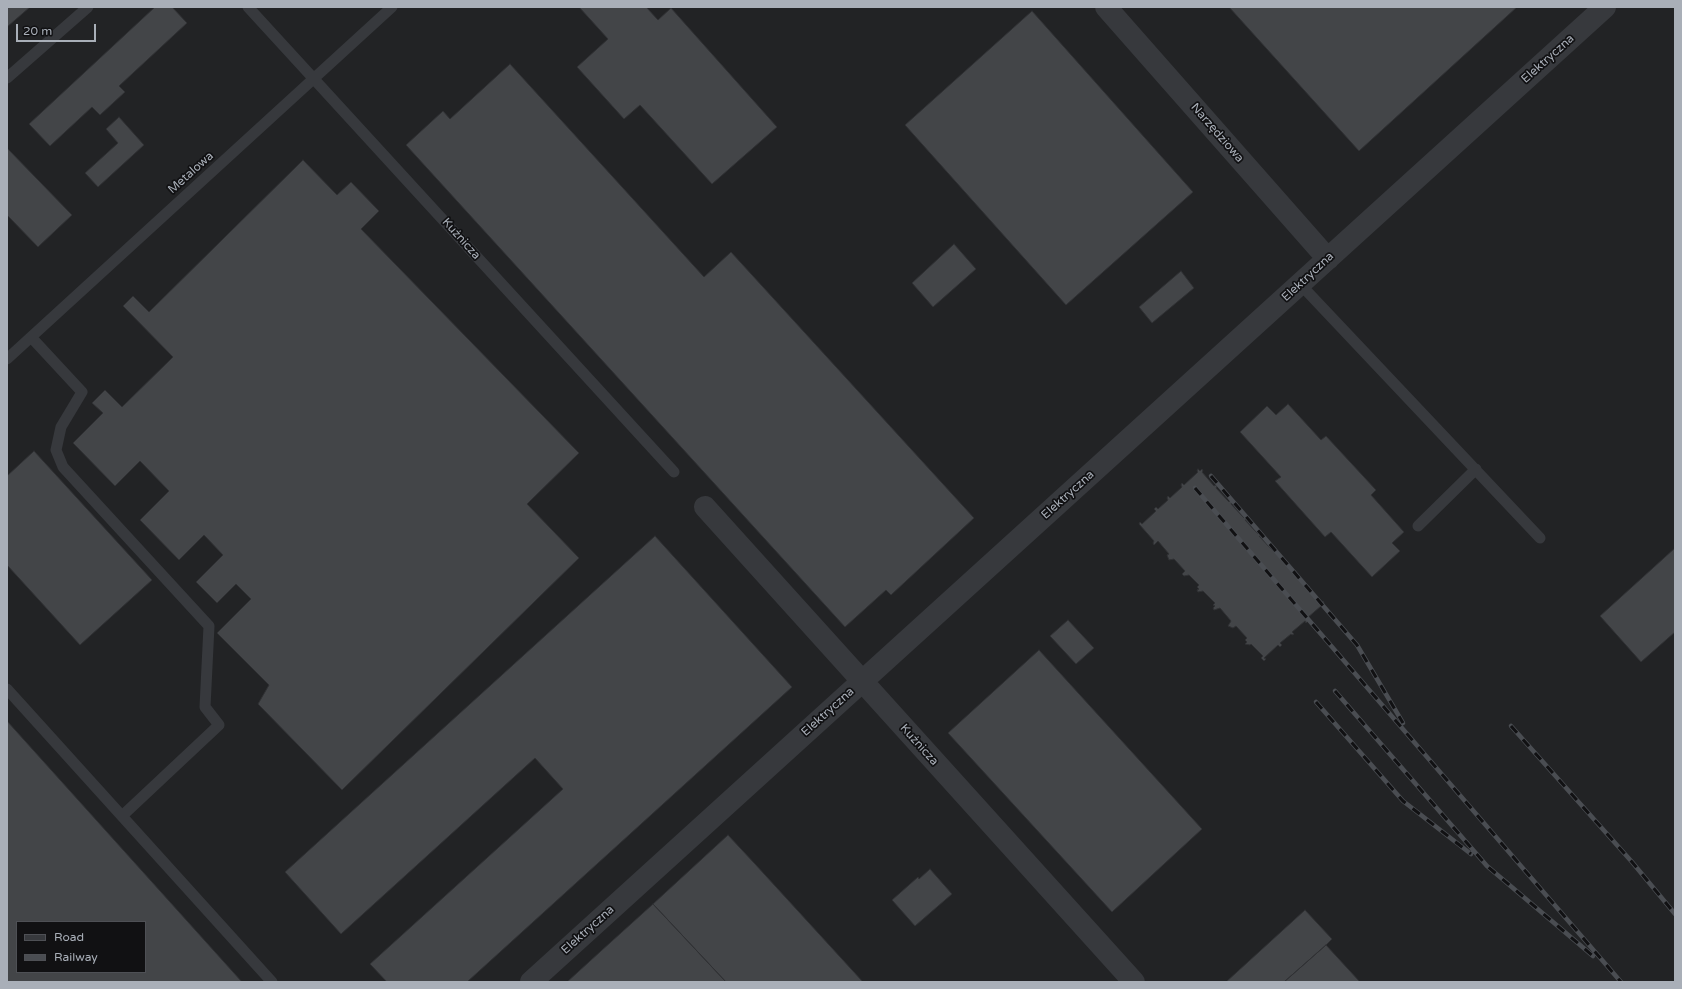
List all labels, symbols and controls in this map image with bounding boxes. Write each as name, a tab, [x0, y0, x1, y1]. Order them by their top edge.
scale bar	[18, 16, 98, 42]
text: 20 m	[23, 24, 52, 38]
street label: Elektryczna	[1519, 32, 1577, 86]
street label: Narzędziowa	[1187, 100, 1247, 166]
street label: Metalowa	[165, 149, 217, 197]
street label: Kuźnicza	[439, 215, 483, 263]
street label: Elektryczna	[1279, 249, 1337, 305]
street label: Elektryczna	[1039, 468, 1097, 522]
street label: Elektryczna	[799, 685, 857, 739]
street label: Kuźnicza	[897, 721, 941, 769]
street label: Elektryczna	[559, 903, 617, 957]
legend	[16, 921, 146, 973]
text: Road	[54, 930, 84, 944]
text: Railway	[54, 950, 98, 964]

